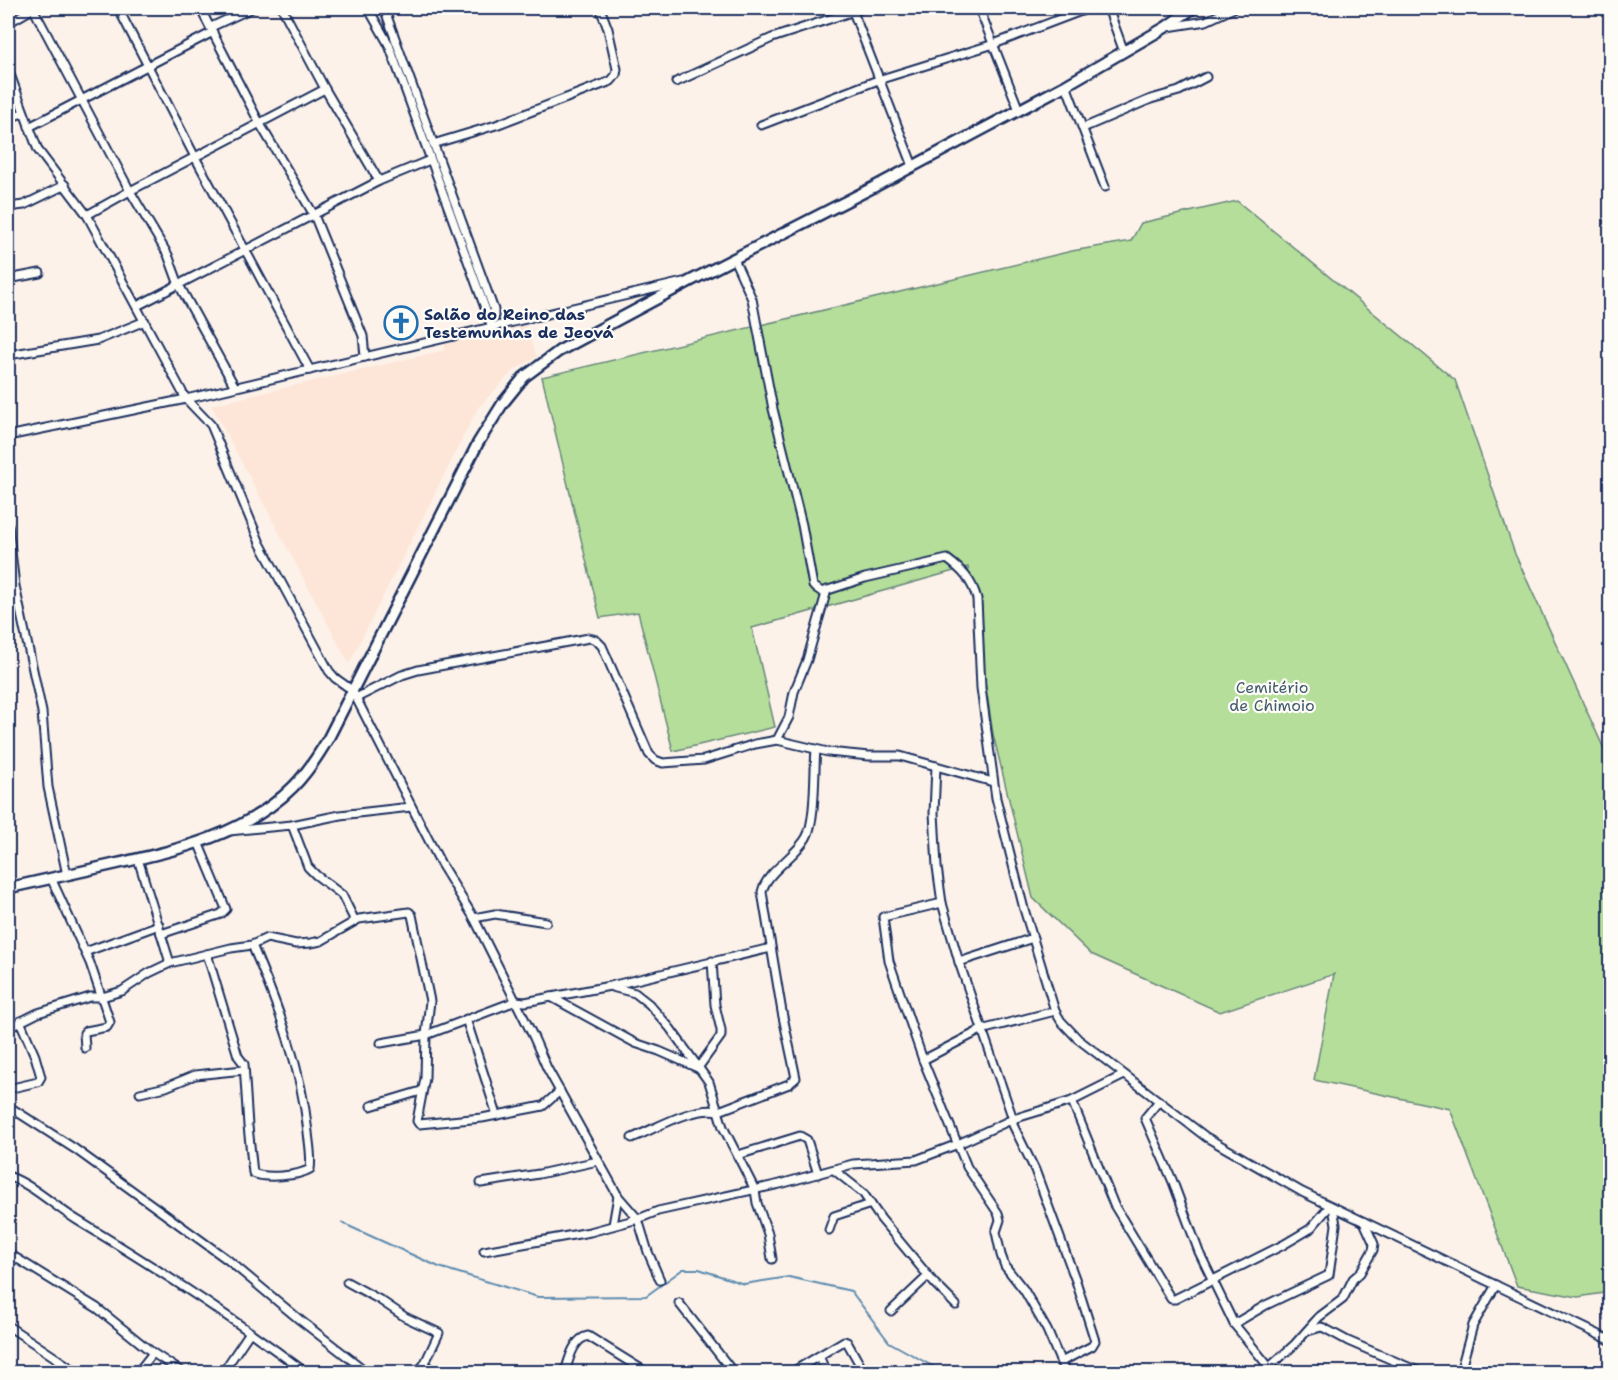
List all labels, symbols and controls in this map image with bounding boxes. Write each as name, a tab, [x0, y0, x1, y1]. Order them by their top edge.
place label: Salão do Reino das Testemunhas de Jeová	[424, 304, 614, 343]
church icon: Salão do Reino das Testemunhas de Jeová	[383, 305, 419, 341]
park label: Cemitério de Chimoio	[1229, 677, 1315, 716]

